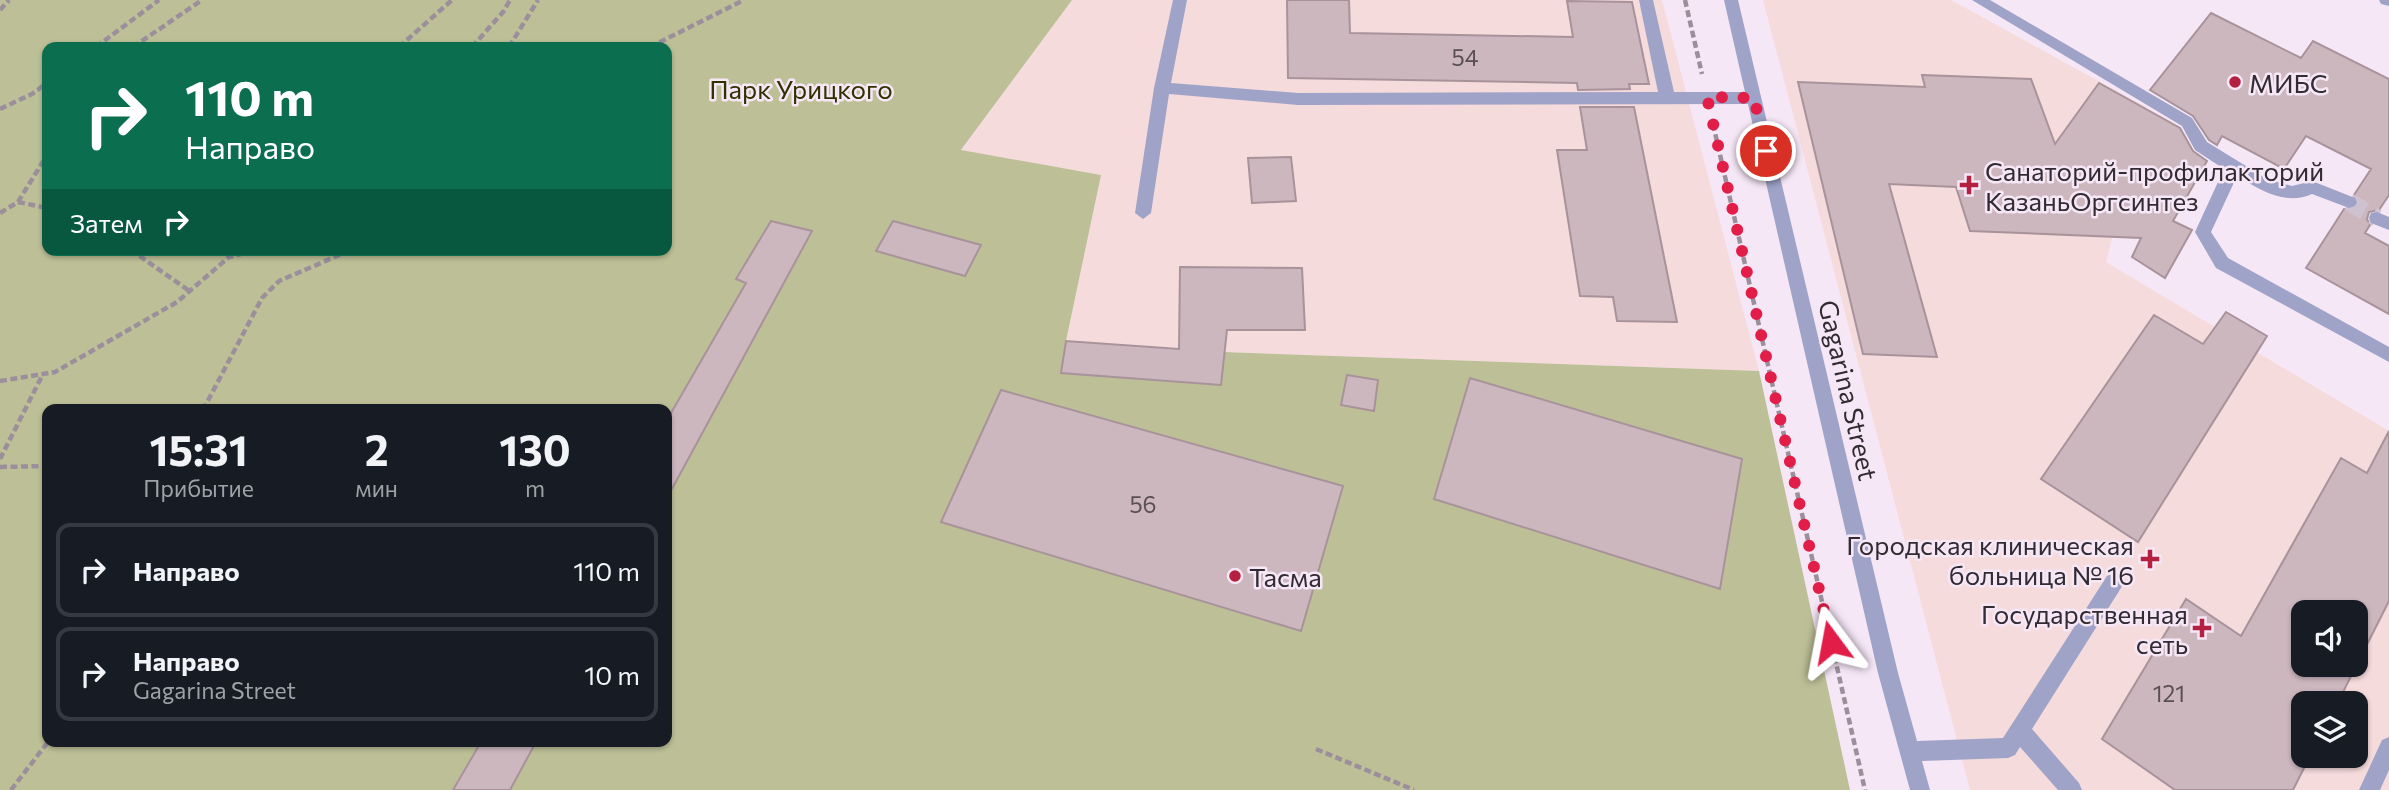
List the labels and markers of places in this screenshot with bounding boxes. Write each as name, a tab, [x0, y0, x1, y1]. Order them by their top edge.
place label: МИБС	[2249, 67, 2328, 98]
marker: МИБС	[2227, 74, 2243, 90]
pin	[1736, 121, 1796, 181]
place label: Санаторий-профилакторий КазаньОргсинтез	[1985, 155, 2324, 216]
marker: Санаторий-профилакторий КазаньОргсинтез	[1959, 175, 1979, 195]
place label: Городская клиническая больница № 16	[1846, 529, 2134, 590]
marker: Городская клиническая больница № 16	[2140, 549, 2160, 569]
place label: Тасма	[1249, 561, 1322, 592]
marker: Тасма	[1227, 568, 1243, 584]
place label: Государственная сеть	[1981, 598, 2188, 659]
marker: Государственная сеть	[2194, 620, 2210, 636]

